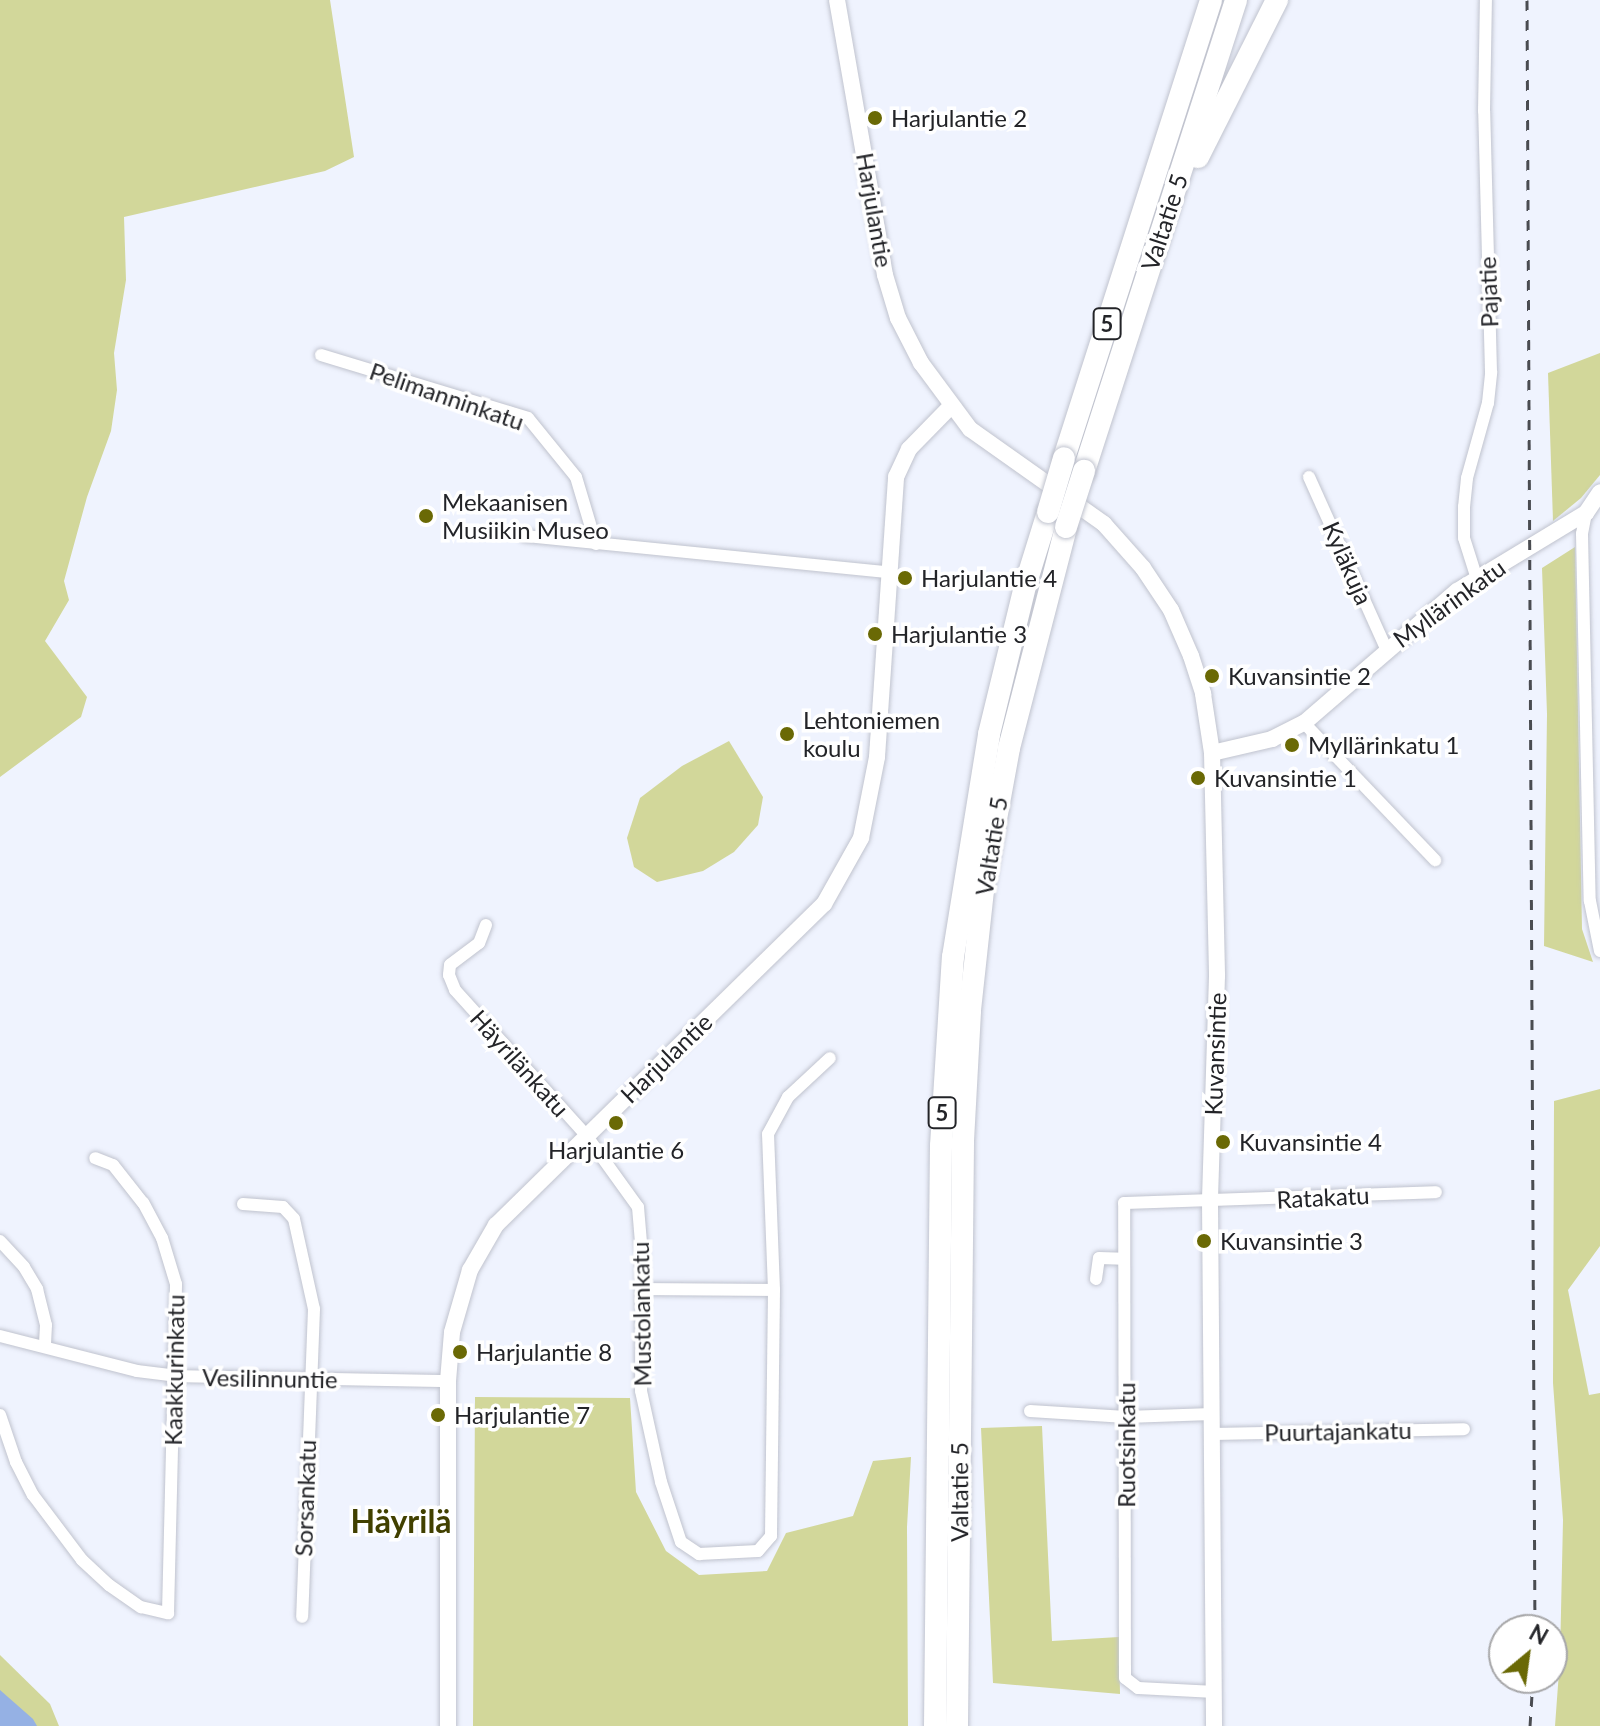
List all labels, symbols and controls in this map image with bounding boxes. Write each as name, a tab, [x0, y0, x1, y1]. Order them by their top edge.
place label: Harjulantie 2	[891, 104, 1027, 132]
marker: Harjulantie 2	[866, 109, 884, 127]
street label: Harjulantie	[851, 150, 899, 270]
street label: Valtatie 5	[1135, 170, 1193, 274]
street label: Pajatie	[1472, 256, 1504, 328]
road number: 5	[1091, 306, 1123, 342]
street label: Pelimanninkatu	[366, 356, 528, 436]
place label: Mekaanisen Musiikin Museo	[442, 488, 609, 544]
marker: Mekaanisen Musiikin Museo	[417, 507, 435, 525]
street label: Kyläkuja	[1317, 517, 1379, 609]
street label: Myllärinkatu	[1387, 553, 1511, 653]
place label: Harjulantie 4	[921, 564, 1057, 592]
marker: Harjulantie 4	[896, 569, 914, 587]
place label: Harjulantie 3	[891, 620, 1027, 648]
marker: Harjulantie 3	[866, 625, 884, 643]
place label: Kuvansintie 2	[1228, 662, 1371, 690]
marker: Kuvansintie 2	[1203, 667, 1221, 685]
place label: Lehtoniemen koulu	[803, 706, 940, 762]
marker: Lehtoniemen koulu	[778, 725, 796, 743]
place label: Myllärinkatu 1	[1308, 731, 1460, 759]
marker: Myllärinkatu 1	[1283, 736, 1301, 754]
place label: Kuvansintie 1	[1214, 764, 1357, 792]
marker: Kuvansintie 1	[1189, 769, 1207, 787]
street label: Valtatie 5	[969, 794, 1013, 898]
street label: Kuvansintie	[1198, 992, 1232, 1116]
street label: Häyrilänkatu	[465, 1004, 575, 1122]
street label: Harjulantie	[614, 1007, 718, 1109]
road number: 5	[926, 1095, 958, 1131]
marker: Harjulantie 6	[607, 1114, 625, 1132]
place label: Kuvansintie 4	[1239, 1128, 1382, 1156]
marker: Kuvansintie 4	[1214, 1133, 1232, 1151]
place label: Harjulantie 6	[548, 1136, 684, 1164]
street label: Ratakatu	[1276, 1180, 1370, 1214]
place label: Kuvansintie 3	[1220, 1227, 1363, 1255]
marker: Kuvansintie 3	[1195, 1232, 1213, 1250]
street label: Mustolankatu	[625, 1241, 657, 1387]
street label: Kaakkurinkatu	[158, 1294, 190, 1446]
place label: Harjulantie 8	[476, 1338, 612, 1366]
marker: Harjulantie 8	[451, 1343, 469, 1361]
street label: Vesilinnuntie	[202, 1362, 338, 1394]
street label: Ruotsinkatu	[1112, 1382, 1140, 1508]
place label: Harjulantie 7	[454, 1401, 590, 1429]
marker: Harjulantie 7	[429, 1406, 447, 1424]
street label: Puurtajankatu	[1264, 1415, 1412, 1447]
street label: Sorsankatu	[289, 1439, 321, 1557]
street label: Valtatie 5	[945, 1442, 973, 1542]
district label: Häyrilä	[350, 1502, 452, 1540]
north arrow	[1488, 1614, 1568, 1694]
text: N	[1525, 1618, 1553, 1650]

